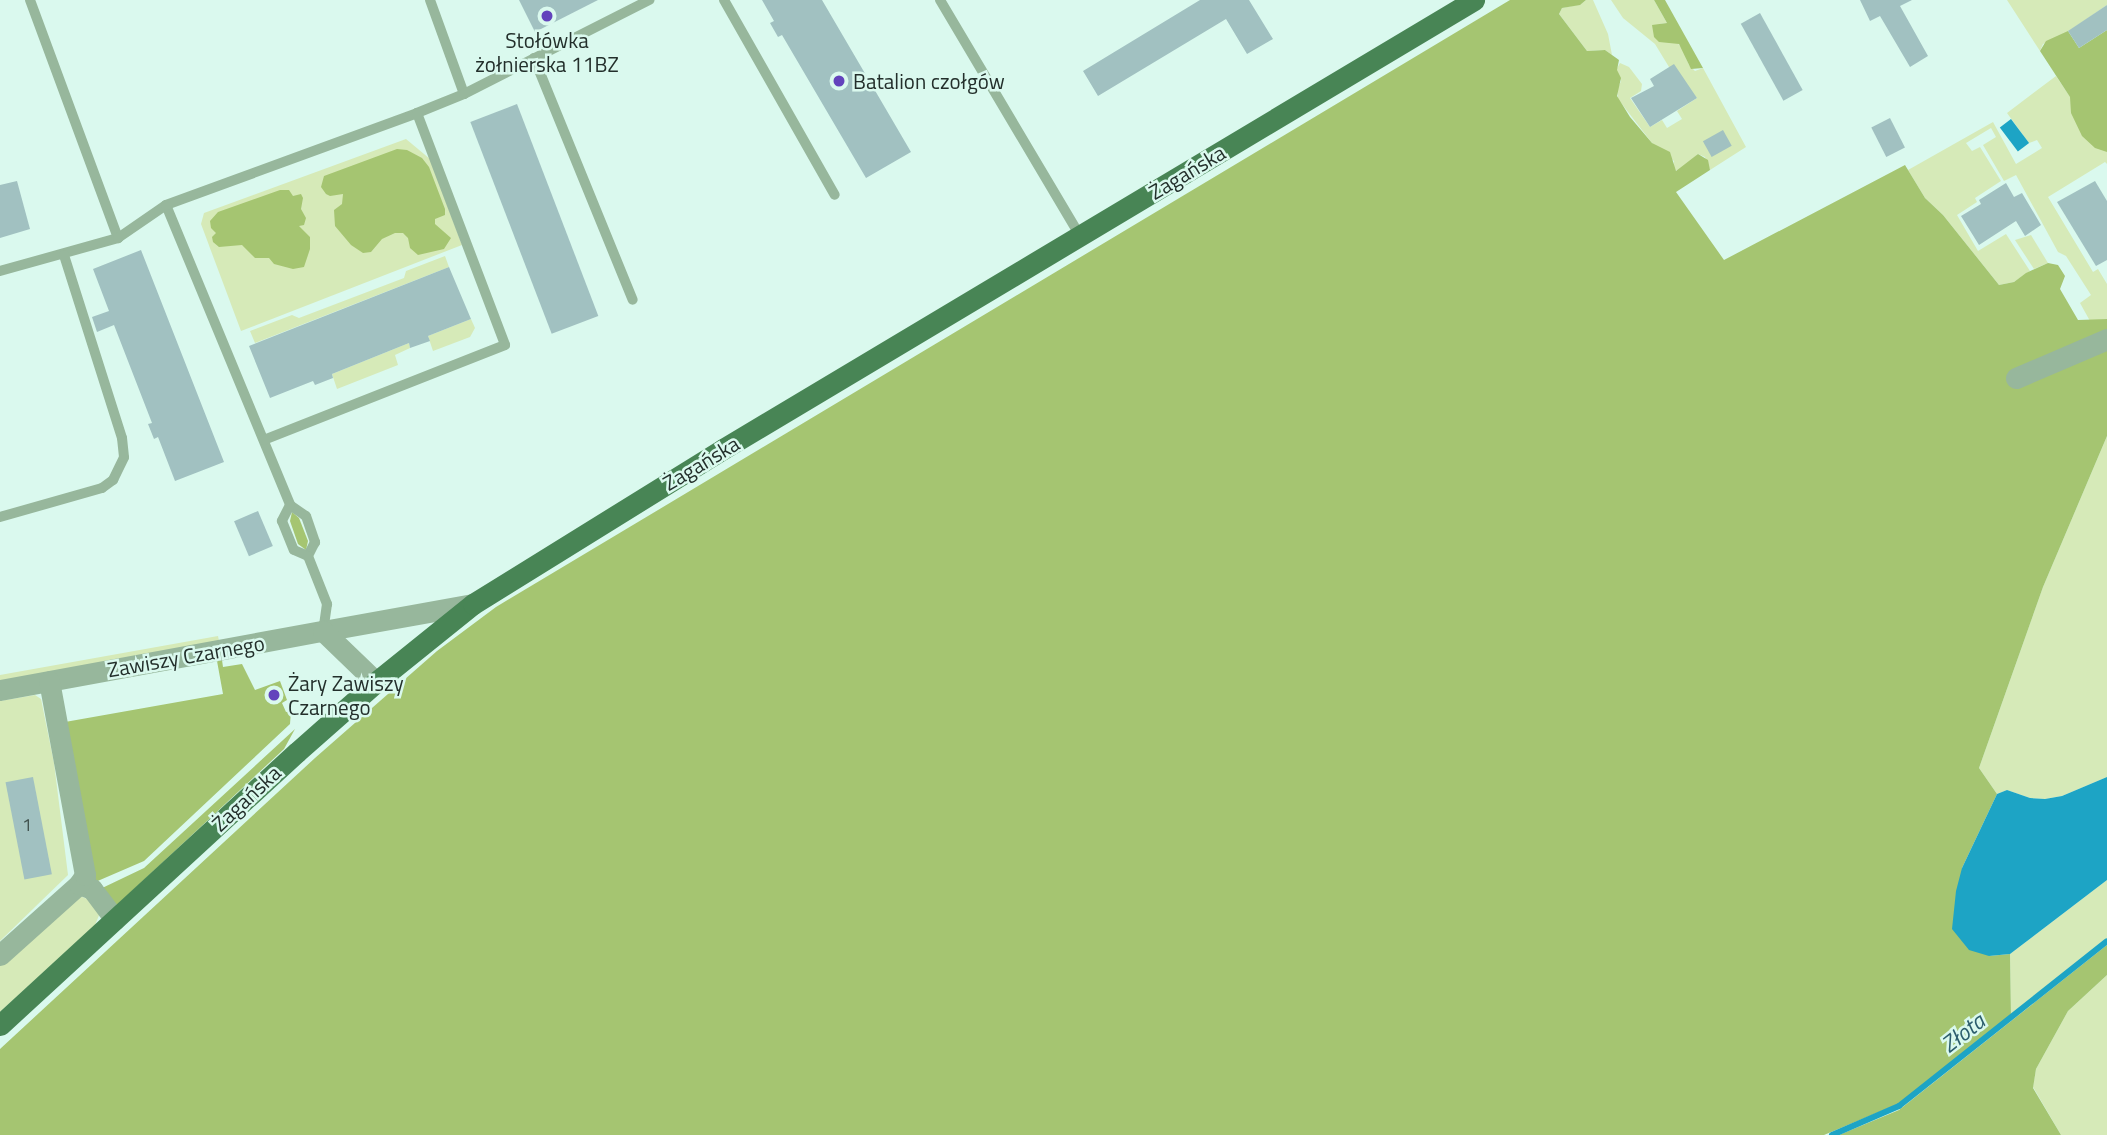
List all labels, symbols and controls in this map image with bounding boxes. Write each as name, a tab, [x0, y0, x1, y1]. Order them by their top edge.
marker: Stołówka żołnierska 11BZ	[539, 8, 555, 24]
place label: Stołówka żołnierska 11BZ	[475, 27, 619, 77]
place label: Batalion czołgów	[853, 68, 1005, 94]
marker: Batalion czołgów	[831, 73, 847, 89]
street label: Żagańska	[1144, 139, 1230, 205]
street label: Żagańska	[658, 430, 744, 496]
street label: Zawiszy Czarnego	[106, 630, 266, 682]
place label: Żary Zawiszy Czarnego	[288, 670, 404, 720]
marker: Żary Zawiszy Czarnego	[266, 687, 282, 703]
street label: Żagańska	[206, 760, 286, 836]
house number: 1	[22, 814, 32, 836]
water label: Złota	[1936, 1007, 1990, 1059]

